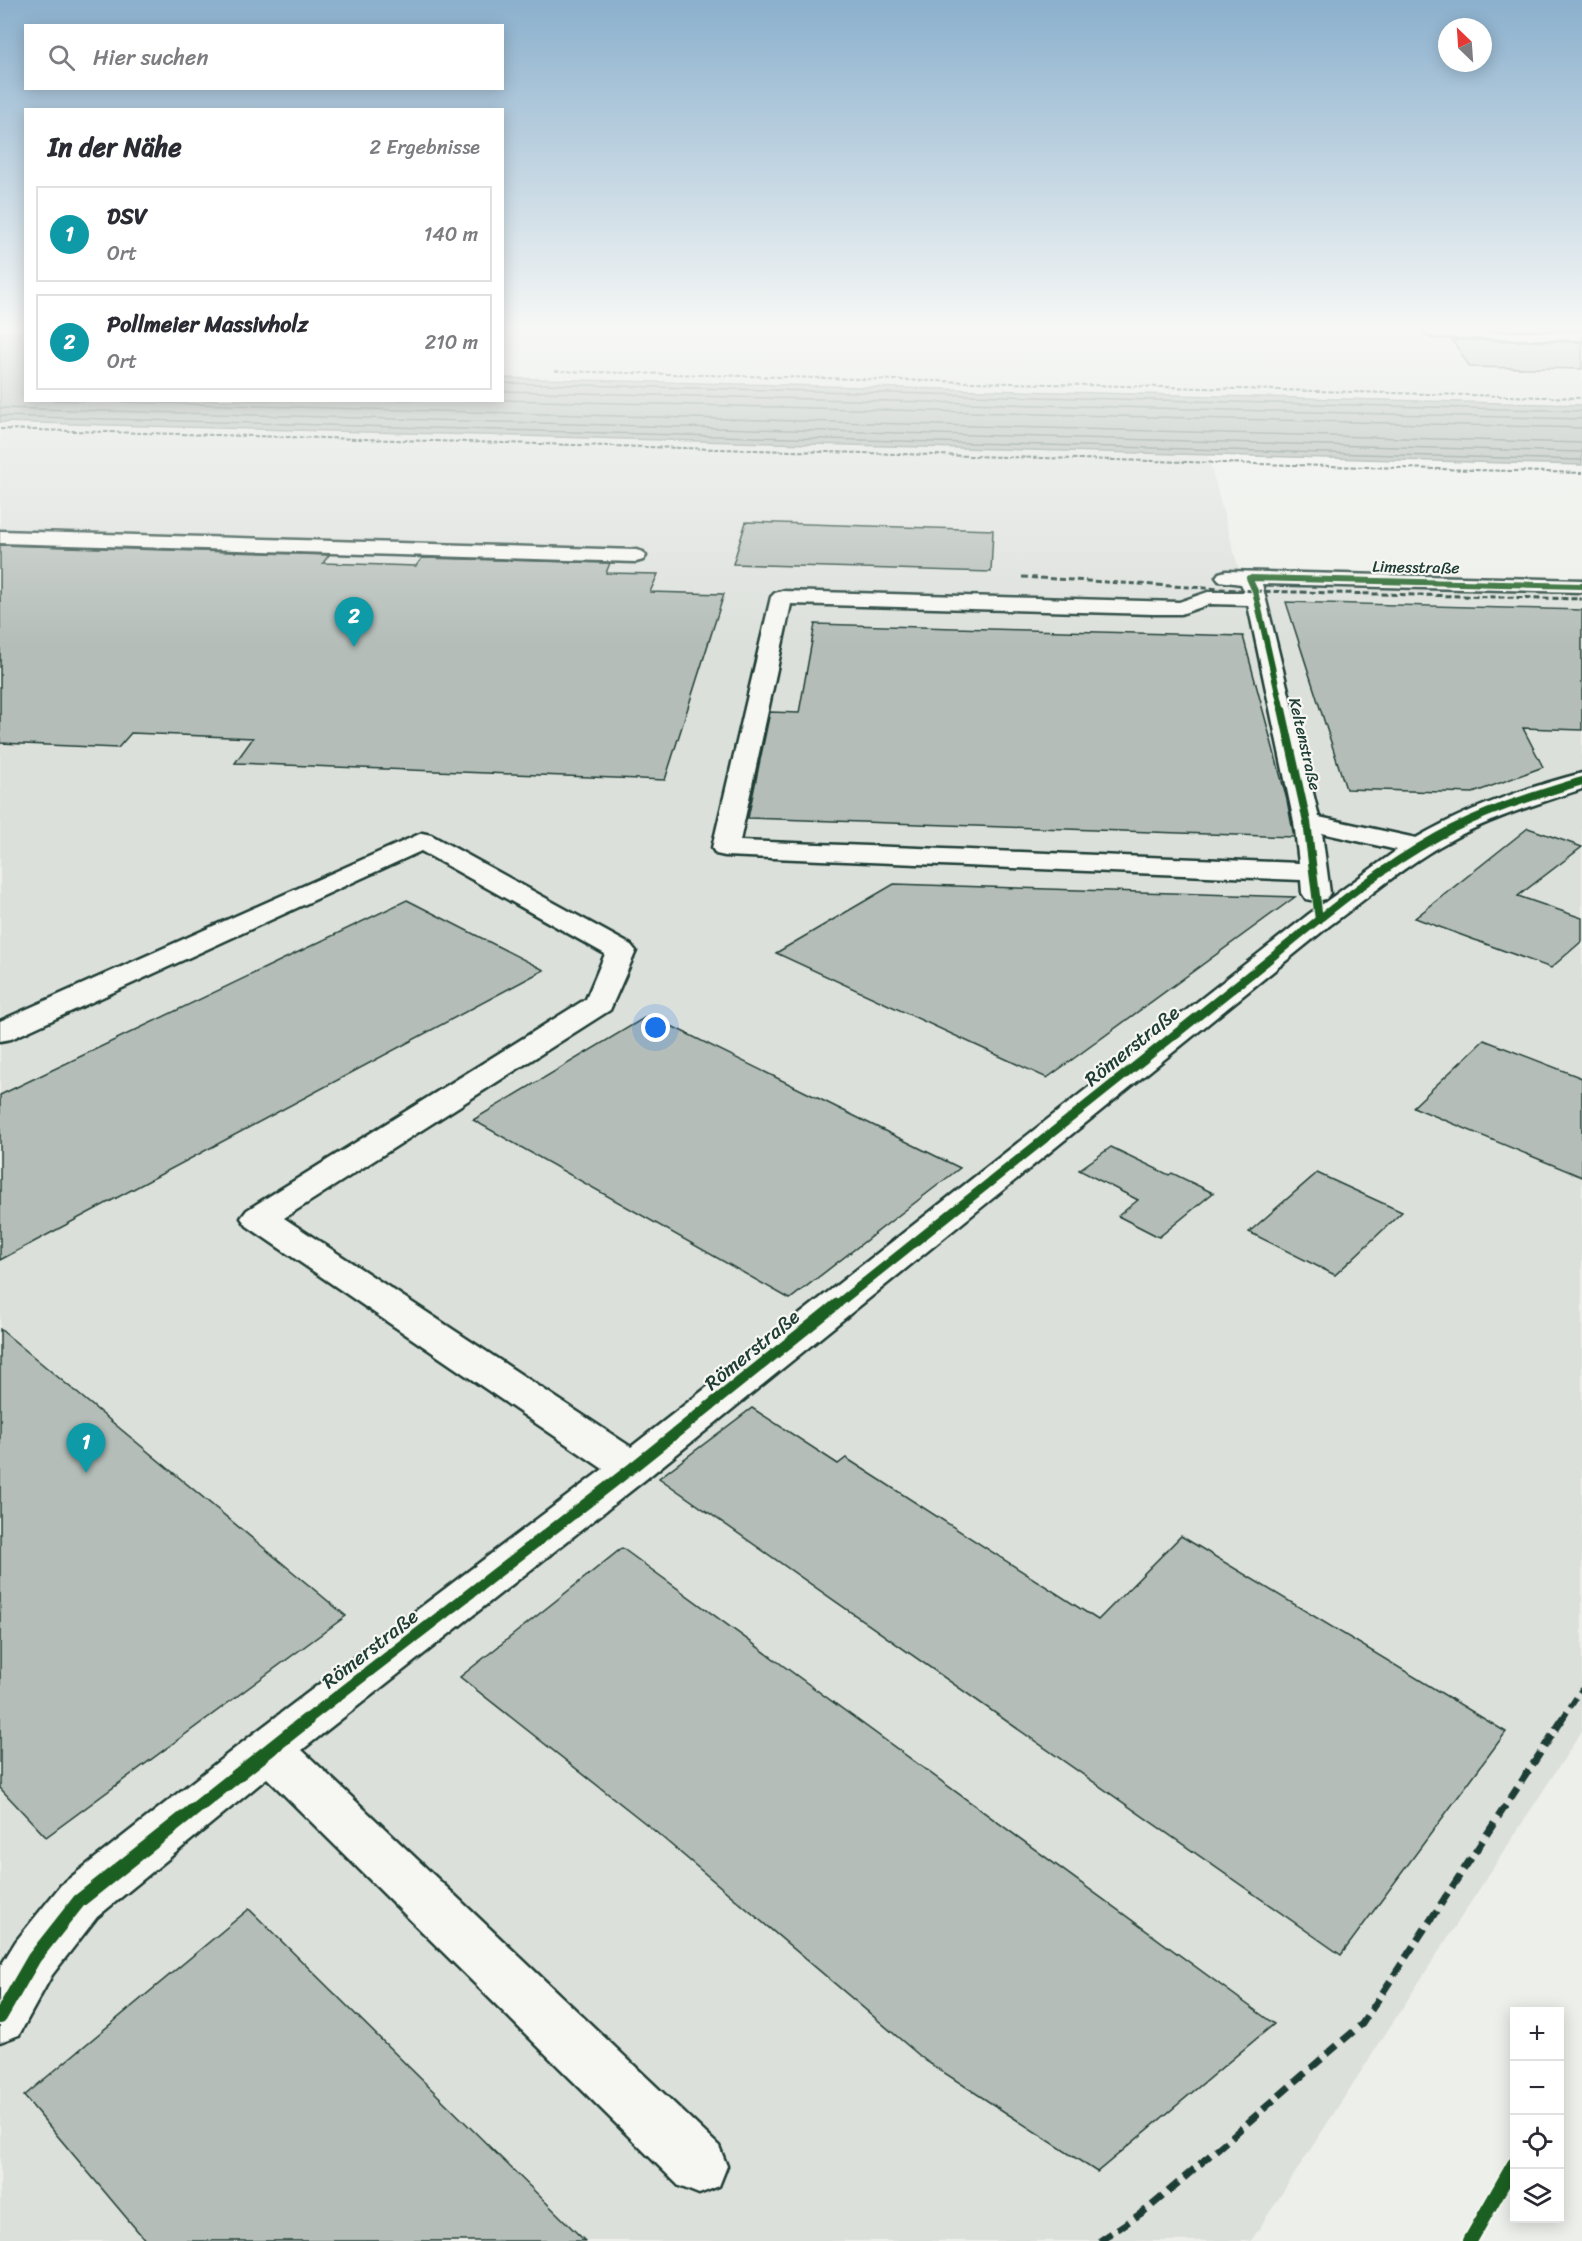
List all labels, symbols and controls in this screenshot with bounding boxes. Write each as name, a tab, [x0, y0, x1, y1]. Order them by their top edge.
north arrow	[1438, 18, 1492, 72]
search box	[24, 24, 504, 90]
text: Hier suchen	[93, 38, 208, 77]
icon: search	[45, 41, 78, 74]
text: In der Nähe	[48, 124, 182, 170]
text: 2 Ergebnisse	[370, 130, 480, 165]
text: DSV	[107, 197, 147, 236]
text: 1	[65, 217, 74, 252]
text: 140 m	[424, 217, 478, 252]
text: Ort	[107, 236, 137, 271]
text: Pollmeier Massivholz	[107, 305, 308, 344]
text: 2	[64, 325, 75, 360]
text: 210 m	[425, 325, 478, 360]
text: Ort	[107, 344, 137, 379]
street label: Limesstraße	[1372, 552, 1460, 582]
pin: 2	[334, 598, 374, 647]
street label: Keltenstraße	[1280, 695, 1330, 793]
street label: Römerstraße	[1076, 996, 1188, 1096]
your location	[641, 1013, 670, 1042]
street label: Römerstraße	[696, 1300, 808, 1400]
pin: 1	[66, 1424, 106, 1473]
street label: Römerstraße	[314, 1600, 426, 1698]
map controls	[1510, 2007, 1564, 2223]
button: +	[1510, 2007, 1564, 2061]
button: −	[1510, 2061, 1564, 2115]
button: locate	[1510, 2115, 1564, 2169]
button: layers	[1510, 2169, 1564, 2223]

